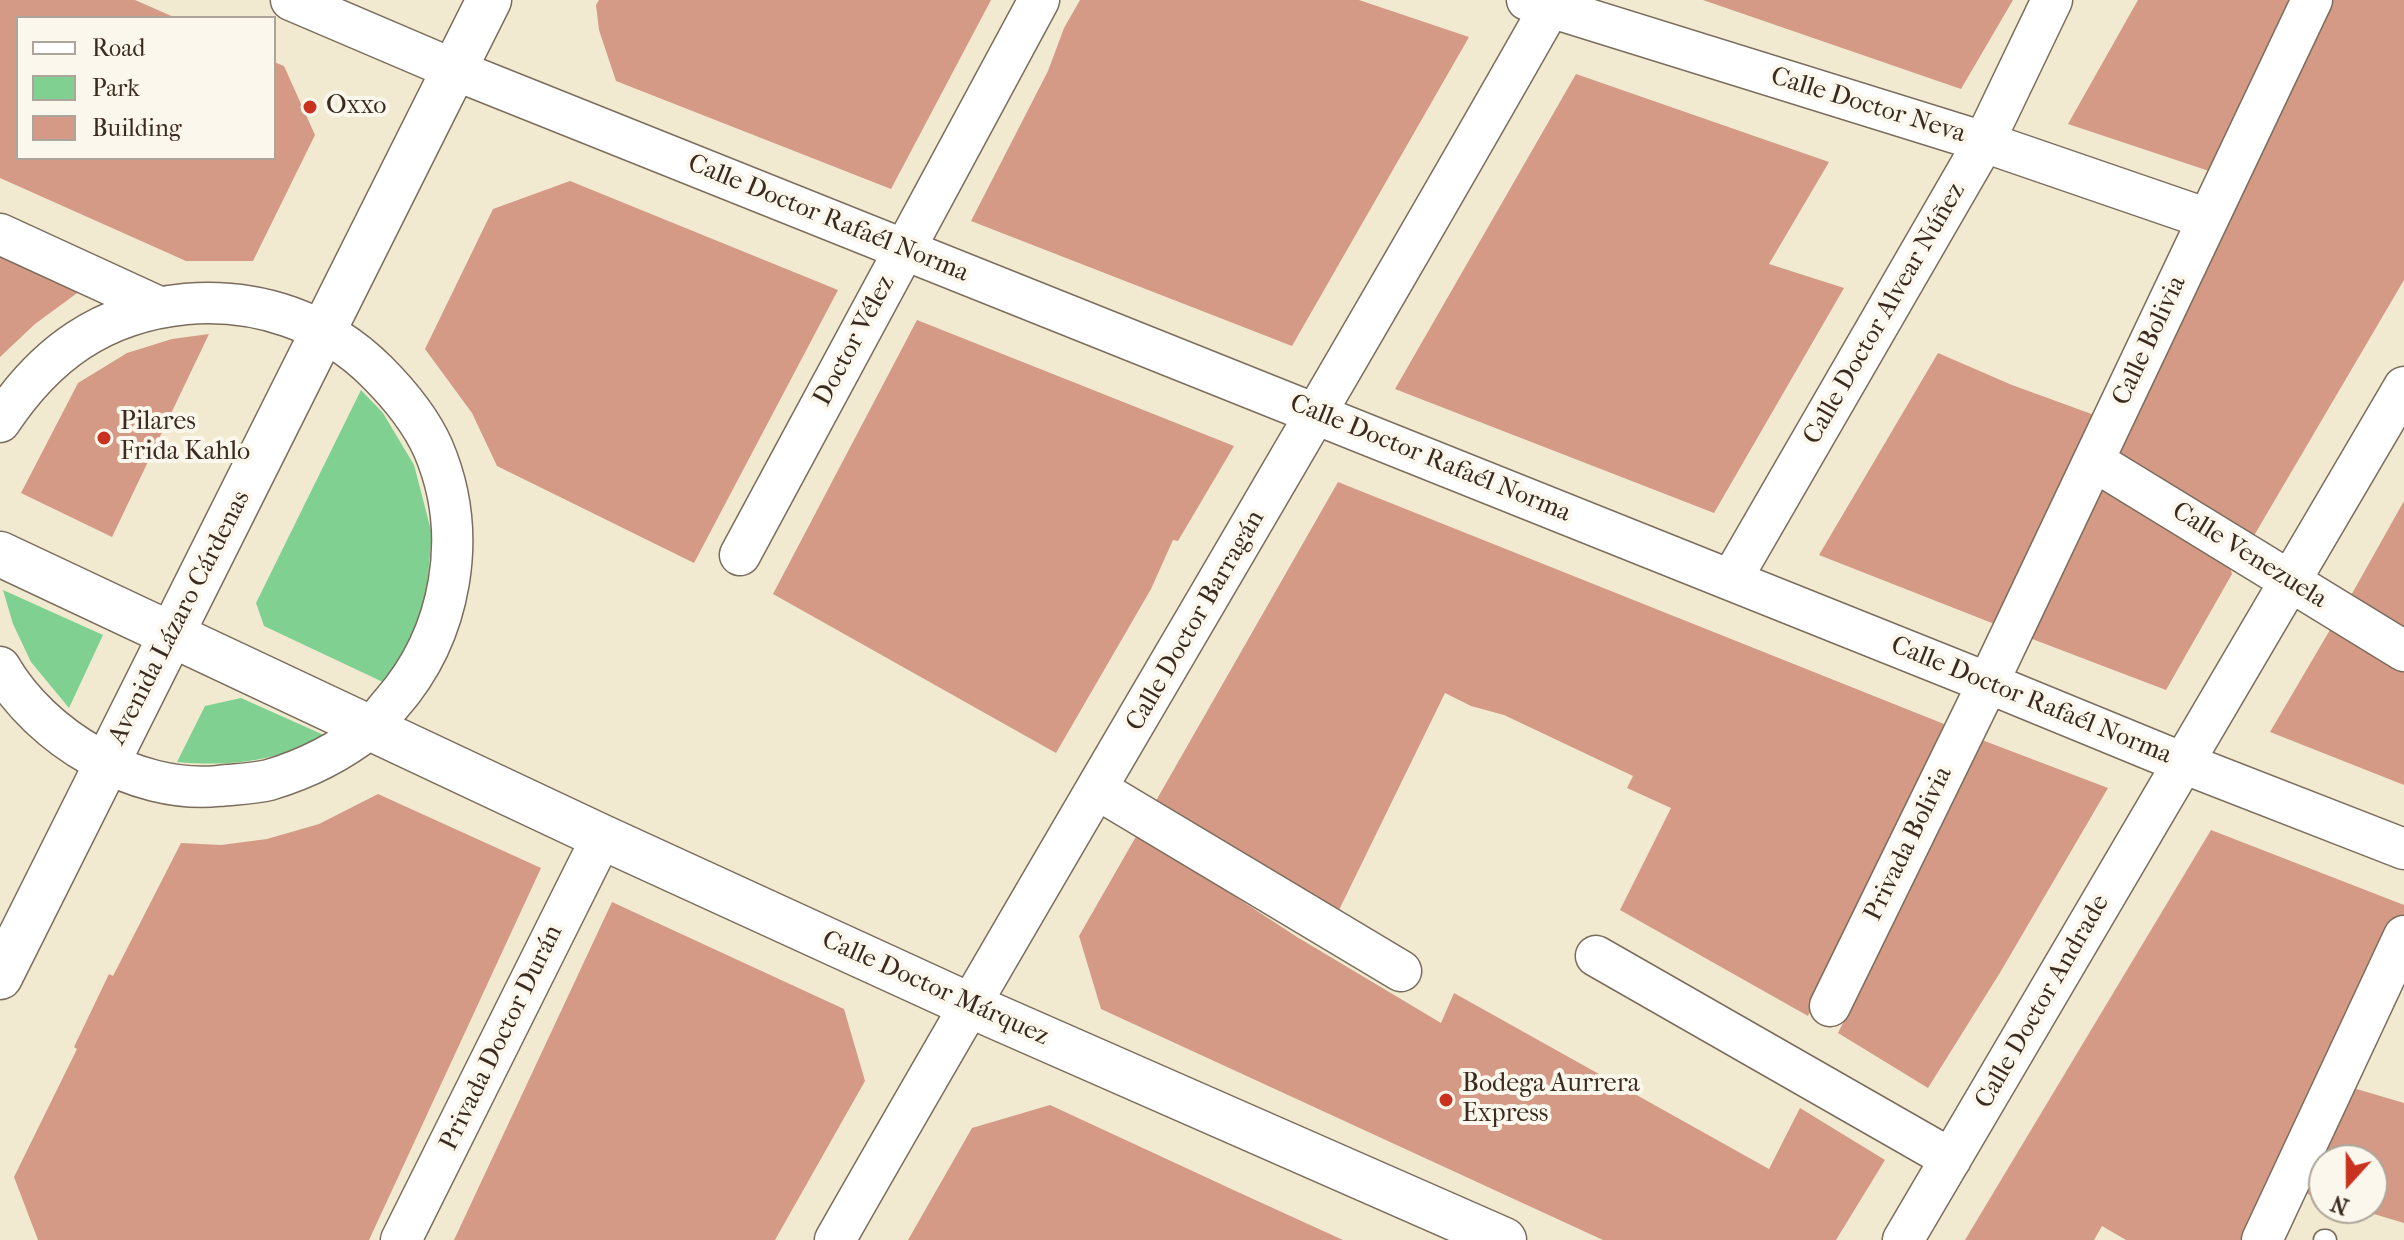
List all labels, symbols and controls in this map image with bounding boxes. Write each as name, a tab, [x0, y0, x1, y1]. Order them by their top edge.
legend	[16, 16, 276, 160]
text: Road	[92, 34, 145, 62]
street label: Calle Doctor Neva	[1767, 62, 1969, 150]
text: Park	[92, 74, 140, 102]
place label: Oxxo	[326, 91, 386, 123]
marker: Oxxo	[301, 98, 319, 116]
text: Building	[92, 114, 182, 142]
street label: Calle Doctor Rafaél Norma	[683, 148, 973, 290]
street label: Calle Doctor Alvear Núñez	[1797, 178, 1973, 450]
street label: Doctor Vélez	[808, 271, 902, 411]
street label: Calle Bolivia	[2106, 271, 2194, 411]
street label: Calle Doctor Rafaél Norma	[1285, 388, 1575, 530]
place label: Pilares Frida Kahlo	[120, 407, 250, 468]
marker: Pilares Frida Kahlo	[95, 429, 113, 447]
street label: Avenida Lázaro Cárdenas	[102, 486, 258, 750]
street label: Calle Venezuela	[2166, 496, 2332, 616]
street label: Calle Doctor Barragán	[1120, 505, 1272, 737]
street label: Calle Doctor Rafaél Norma	[1886, 630, 2176, 772]
street label: Privada Bolivia	[1858, 762, 1960, 926]
street label: Calle Doctor Andrade	[1969, 890, 2117, 1114]
street label: Privada Doctor Durán	[434, 920, 570, 1156]
street label: Calle Doctor Márquez	[817, 925, 1053, 1053]
place label: Bodega Aurrera Express	[1462, 1069, 1640, 1130]
marker: Bodega Aurrera Express	[1437, 1091, 1455, 1109]
north arrow	[2308, 1144, 2388, 1224]
text: N	[2328, 1189, 2353, 1220]

